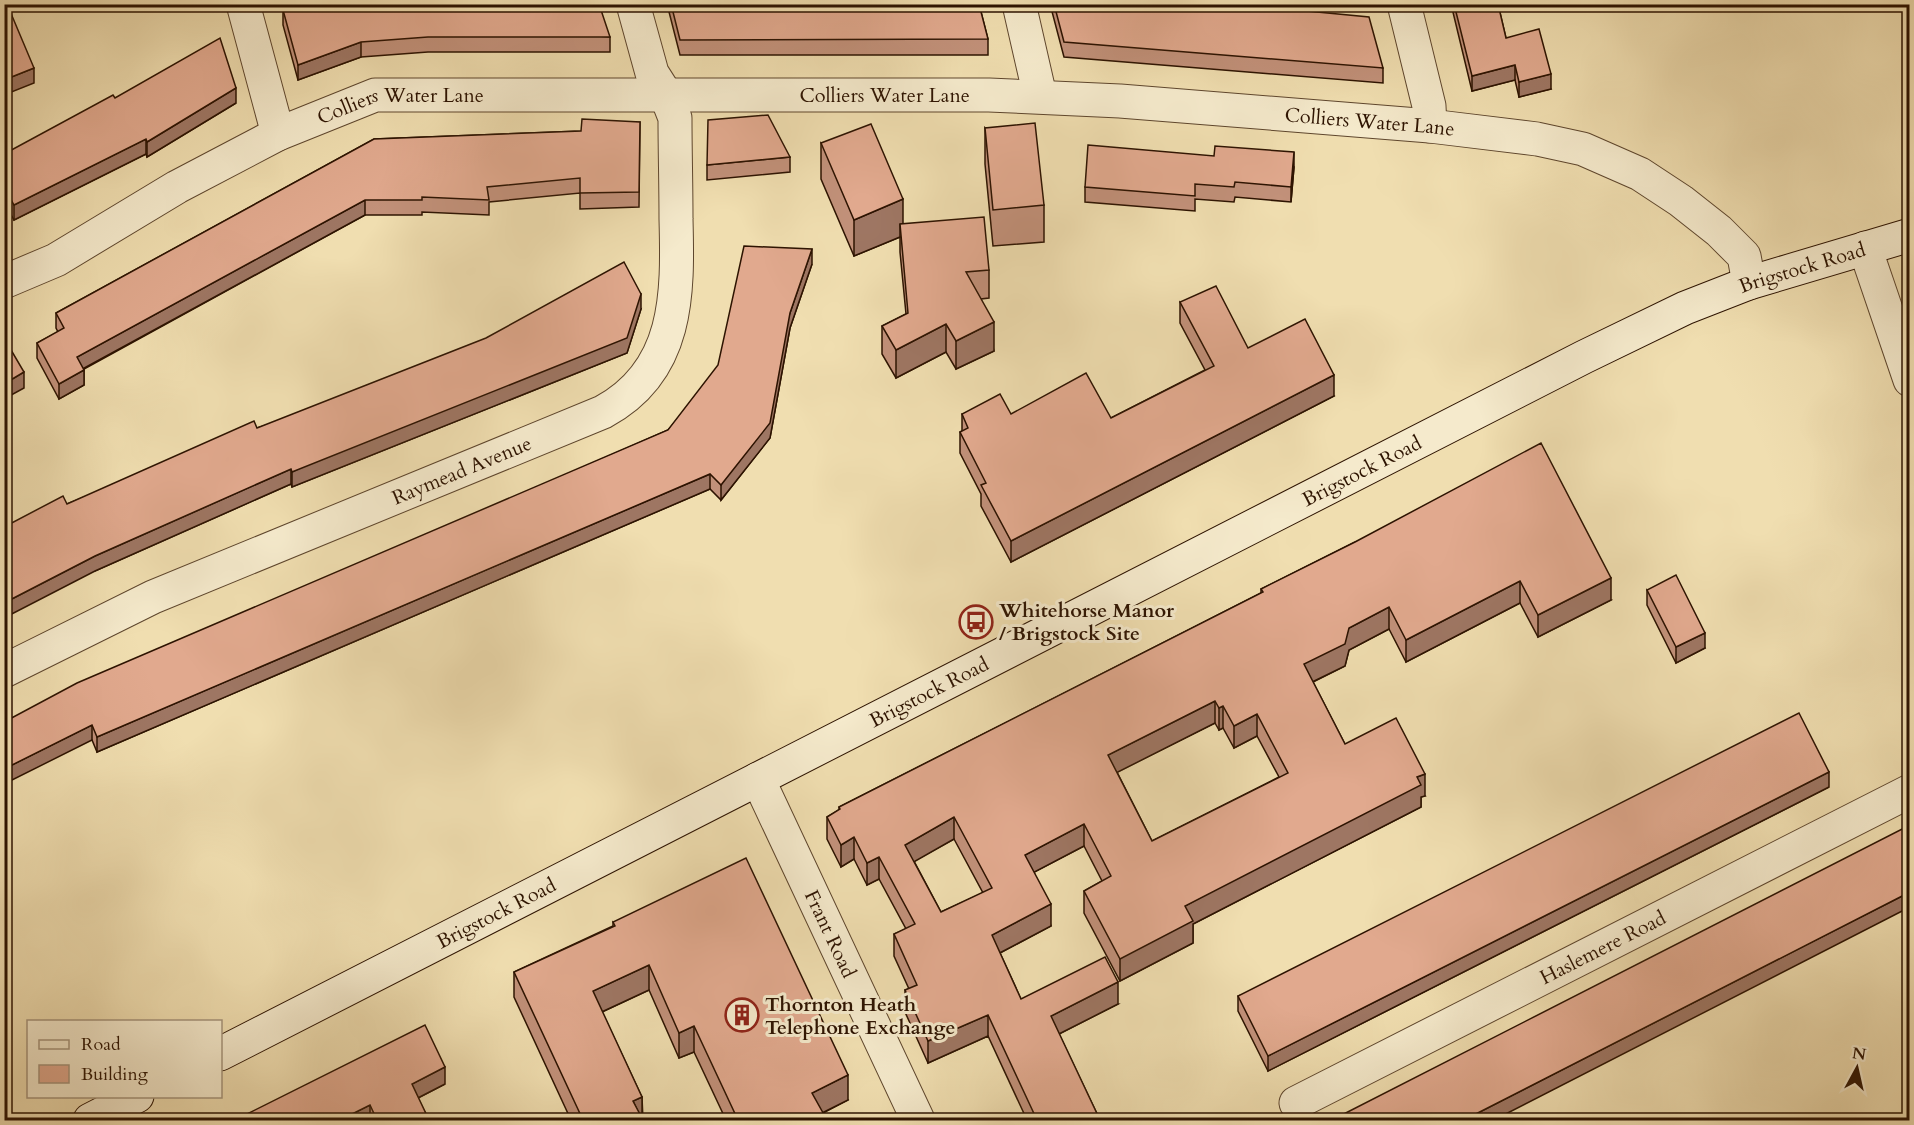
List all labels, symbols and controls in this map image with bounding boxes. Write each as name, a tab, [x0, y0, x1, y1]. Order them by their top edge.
street label: Colliers Water Lane	[313, 82, 484, 131]
street label: Colliers Water Lane	[799, 82, 970, 109]
street label: Colliers Water Lane	[1284, 101, 1456, 143]
street label: Brigstock Road	[1735, 236, 1869, 300]
street label: Brigstock Road	[1297, 429, 1426, 513]
street label: Raymead Avenue	[388, 430, 536, 511]
place label: Whitehorse Manor / Brigstock Site	[998, 597, 1175, 647]
bus stop icon: Whitehorse Manor / Brigstock Site	[958, 604, 994, 640]
street label: Brigstock Road	[865, 650, 994, 734]
street label: Brigstock Road	[432, 871, 561, 955]
street label: Frant Road	[798, 886, 863, 983]
street label: Haslemere Road	[1535, 904, 1671, 991]
place label: Thornton Heath Telephone Exchange	[765, 991, 955, 1041]
building icon: Thornton Heath Telephone Exchange	[724, 997, 760, 1033]
legend	[27, 1020, 222, 1098]
text: Road	[81, 1032, 121, 1057]
north arrow	[1827, 1038, 1887, 1098]
text: N	[1851, 1042, 1867, 1066]
text: Building	[81, 1062, 149, 1087]

